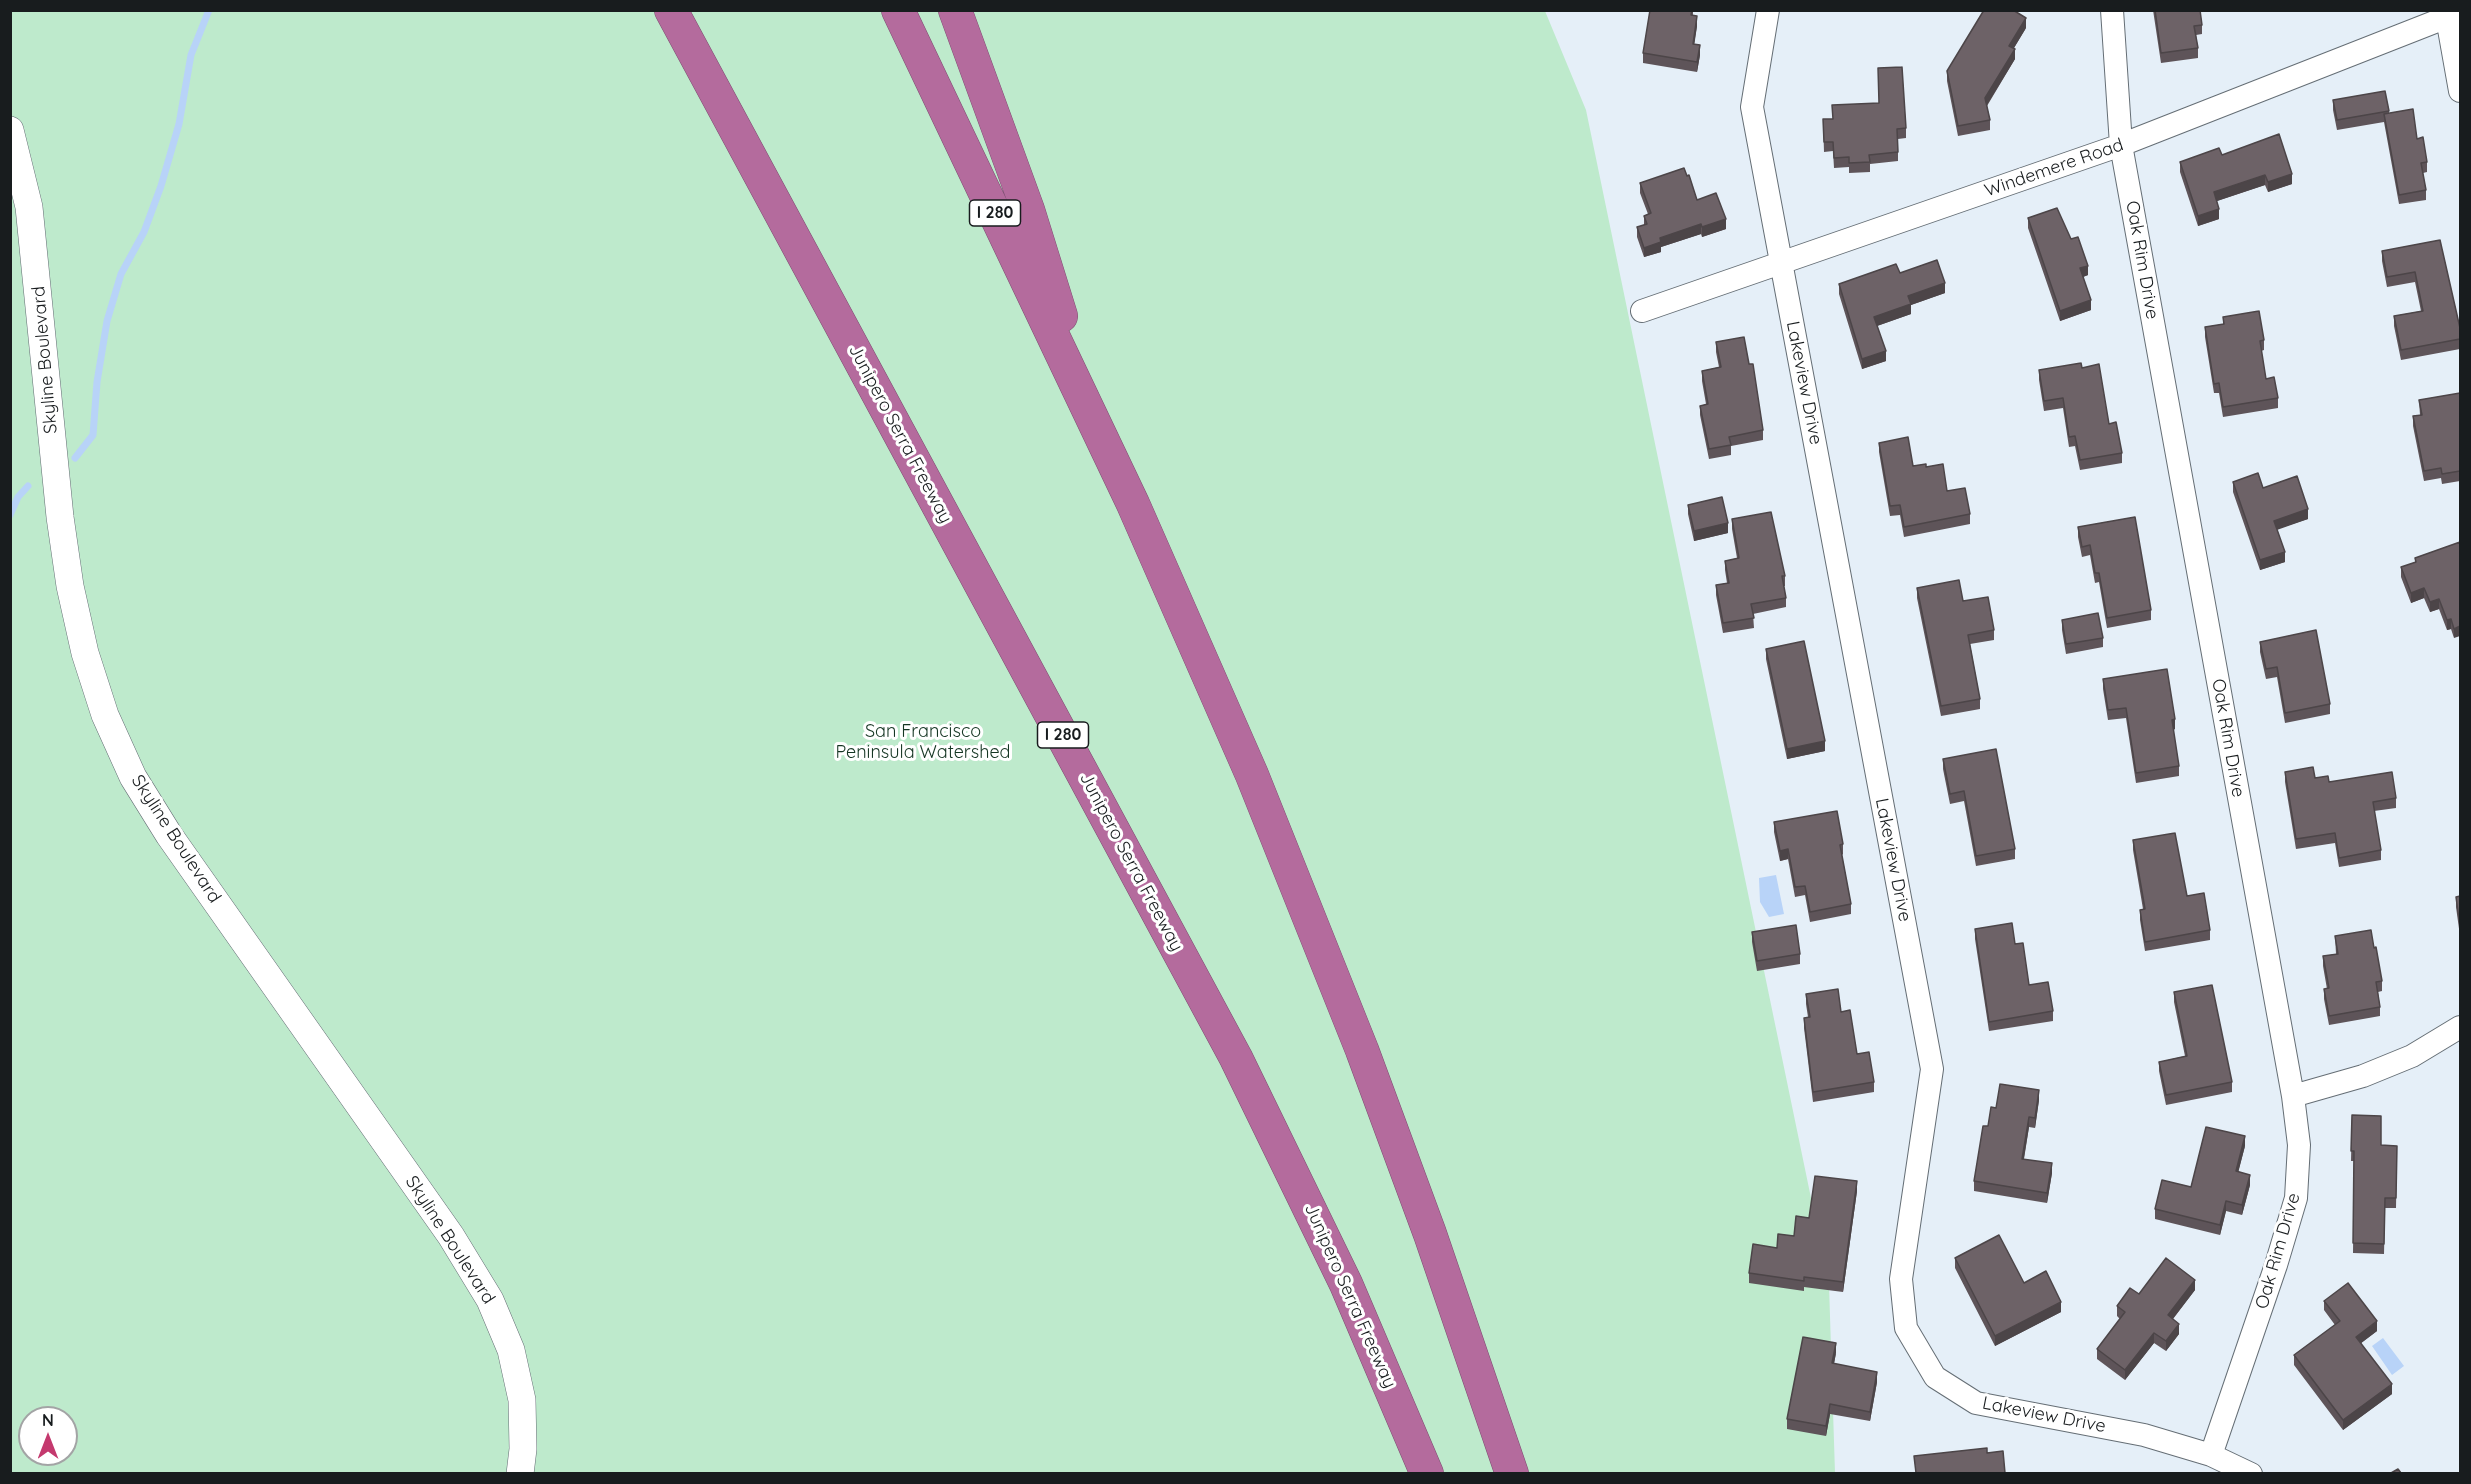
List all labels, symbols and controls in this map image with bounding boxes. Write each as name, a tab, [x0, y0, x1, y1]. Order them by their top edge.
street label: Windemere Road	[1982, 134, 2126, 202]
street label: Oak Rim Drive	[2121, 199, 2163, 321]
road number: I 280	[970, 200, 1020, 226]
street label: Skyline Boulevard	[28, 285, 62, 435]
street label: Lakeview Drive	[1781, 320, 1827, 446]
street label: Junipero Serra Freeway	[844, 341, 956, 527]
street label: Oak Rim Drive	[2207, 677, 2249, 799]
park label: San Francisco Peninsula Watershed	[835, 721, 1011, 764]
road number: I 280	[1038, 722, 1088, 748]
street label: Junipero Serra Freeway	[1075, 769, 1187, 955]
street label: Skyline Boulevard	[127, 771, 225, 907]
street label: Lakeview Drive	[1870, 797, 1916, 923]
street label: Skyline Boulevard	[401, 1172, 499, 1308]
street label: Oak Rim Drive	[2251, 1190, 2305, 1312]
street label: Junipero Serra Freeway	[1300, 1200, 1400, 1392]
street label: Lakeview Drive	[1981, 1392, 2107, 1438]
north arrow	[18, 1406, 78, 1466]
text: N	[42, 1410, 54, 1430]

